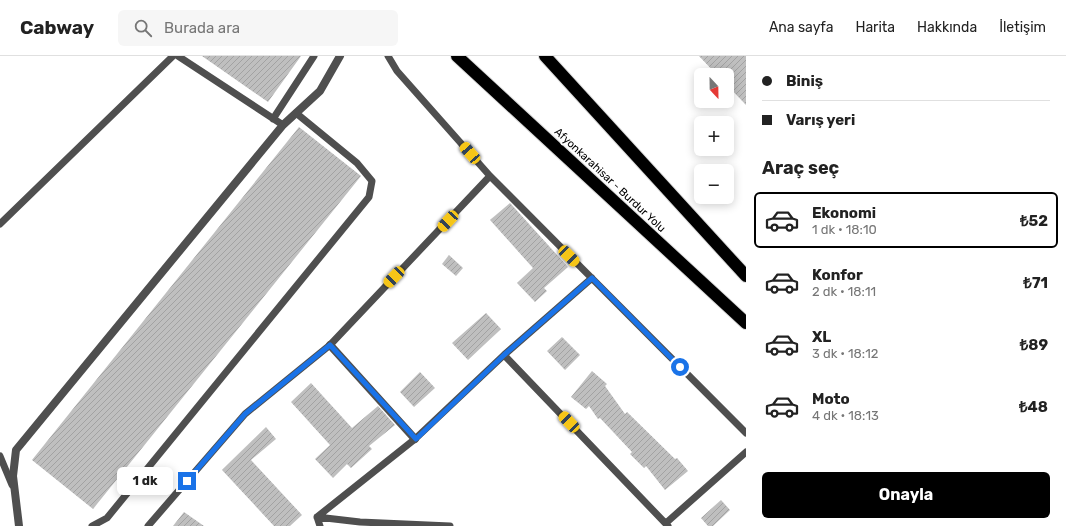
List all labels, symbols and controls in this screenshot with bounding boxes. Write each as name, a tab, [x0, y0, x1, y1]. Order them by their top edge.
search box	[118, 10, 398, 46]
text: Cabway	[20, 16, 94, 39]
icon: search	[132, 17, 154, 39]
text: Burada ara	[164, 19, 240, 37]
text: Ana sayfa	[769, 19, 833, 36]
text: Harita	[855, 19, 895, 36]
text: Hakkında	[917, 19, 977, 36]
text: İletişim	[999, 19, 1046, 36]
north arrow	[694, 68, 734, 108]
map controls	[694, 68, 734, 204]
text: Biniş	[786, 72, 823, 90]
text: Varış yeri	[786, 111, 855, 129]
button: +	[694, 116, 734, 156]
street label: Afyonkarahisar - Burdur Yolu	[552, 125, 668, 235]
car	[458, 140, 482, 166]
text: Araç seç	[762, 157, 839, 179]
button: −	[694, 164, 734, 204]
icon: car	[764, 202, 800, 238]
text: Ekonomi	[812, 204, 876, 222]
car	[435, 208, 461, 234]
text: ₺52	[1020, 212, 1048, 230]
text: 1 dk · 18:10	[812, 222, 877, 237]
car	[556, 243, 582, 269]
car	[381, 264, 407, 290]
icon: car	[764, 264, 800, 300]
text: Konfor	[812, 266, 863, 284]
text: ₺71	[1023, 274, 1048, 292]
text: 2 dk · 18:11	[812, 284, 876, 299]
icon: car	[764, 326, 800, 362]
text: XL	[812, 328, 831, 346]
text: ₺89	[1020, 336, 1048, 354]
text: 3 dk · 18:12	[812, 346, 878, 361]
route start	[671, 358, 689, 376]
icon: car	[764, 388, 800, 424]
text: Moto	[812, 390, 850, 408]
text: ₺48	[1019, 398, 1048, 416]
text: 4 dk · 18:13	[812, 408, 879, 423]
car	[556, 409, 582, 435]
callout: 1 dk	[117, 467, 173, 495]
route end	[178, 472, 196, 490]
button: Onayla	[762, 472, 1050, 518]
text: 1 dk	[132, 473, 158, 488]

